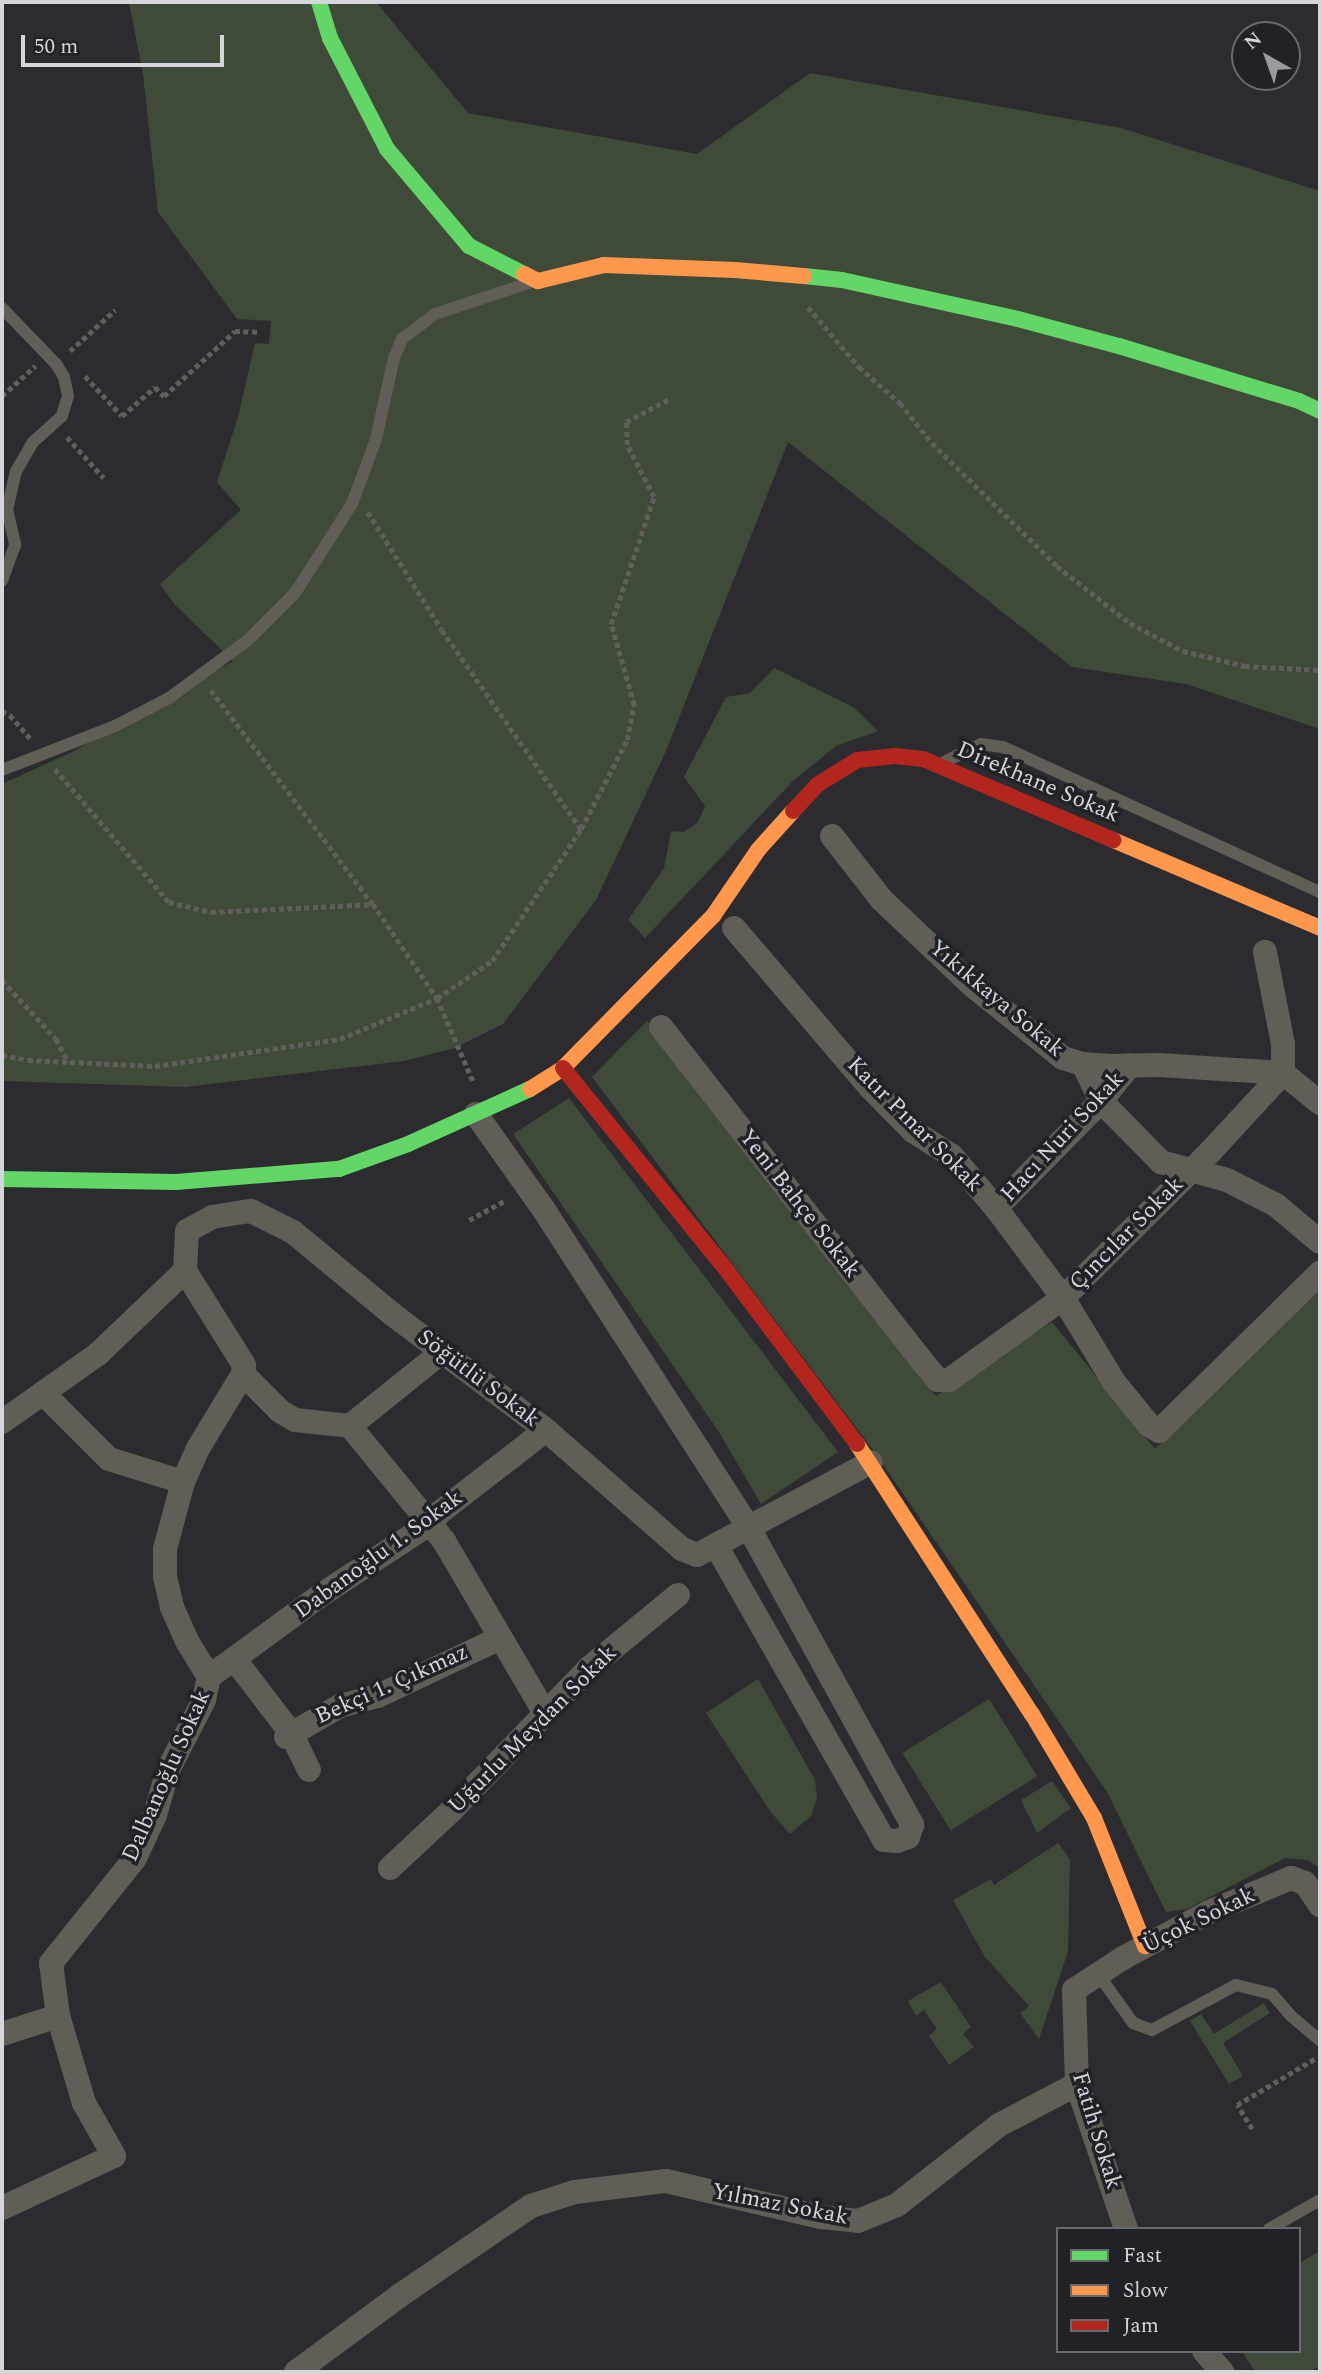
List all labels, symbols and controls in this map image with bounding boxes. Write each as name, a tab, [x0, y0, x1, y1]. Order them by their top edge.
scale bar	[24, 21, 228, 65]
north arrow	[1231, 21, 1301, 91]
text: N	[1238, 25, 1269, 57]
text: 50 m	[34, 31, 78, 63]
street label: Direkhane Sokak	[952, 736, 1124, 830]
street label: Yıkıkkaya Sokak	[923, 934, 1069, 1064]
street label: Katır Pınar Sokak	[840, 1051, 988, 1199]
street label: Hacı Nuri Sokak	[995, 1066, 1131, 1208]
street label: Yeni Bahçe Sokak	[732, 1124, 866, 1284]
street label: Çıncılar Sokak	[1064, 1171, 1190, 1297]
street label: Söğütlü Sokak	[412, 1324, 544, 1434]
street label: Dabanoğlu 1. Sokak	[289, 1485, 469, 1625]
street label: Bekçi 1. Çıkmaz	[311, 1639, 473, 1731]
street label: Uğurlu Meydan Sokak	[443, 1640, 623, 1820]
street label: Dalbanoğlu Sokak	[117, 1686, 217, 1866]
street label: Üçok Sokak	[1138, 1882, 1260, 1960]
street label: Fatih Sokak	[1065, 2069, 1127, 2193]
street label: Yılmaz Sokak	[709, 2178, 851, 2232]
legend	[1056, 2227, 1301, 2353]
text: Fast	[1123, 2240, 1162, 2272]
text: Slow	[1123, 2275, 1167, 2307]
text: Jam	[1123, 2310, 1159, 2342]

